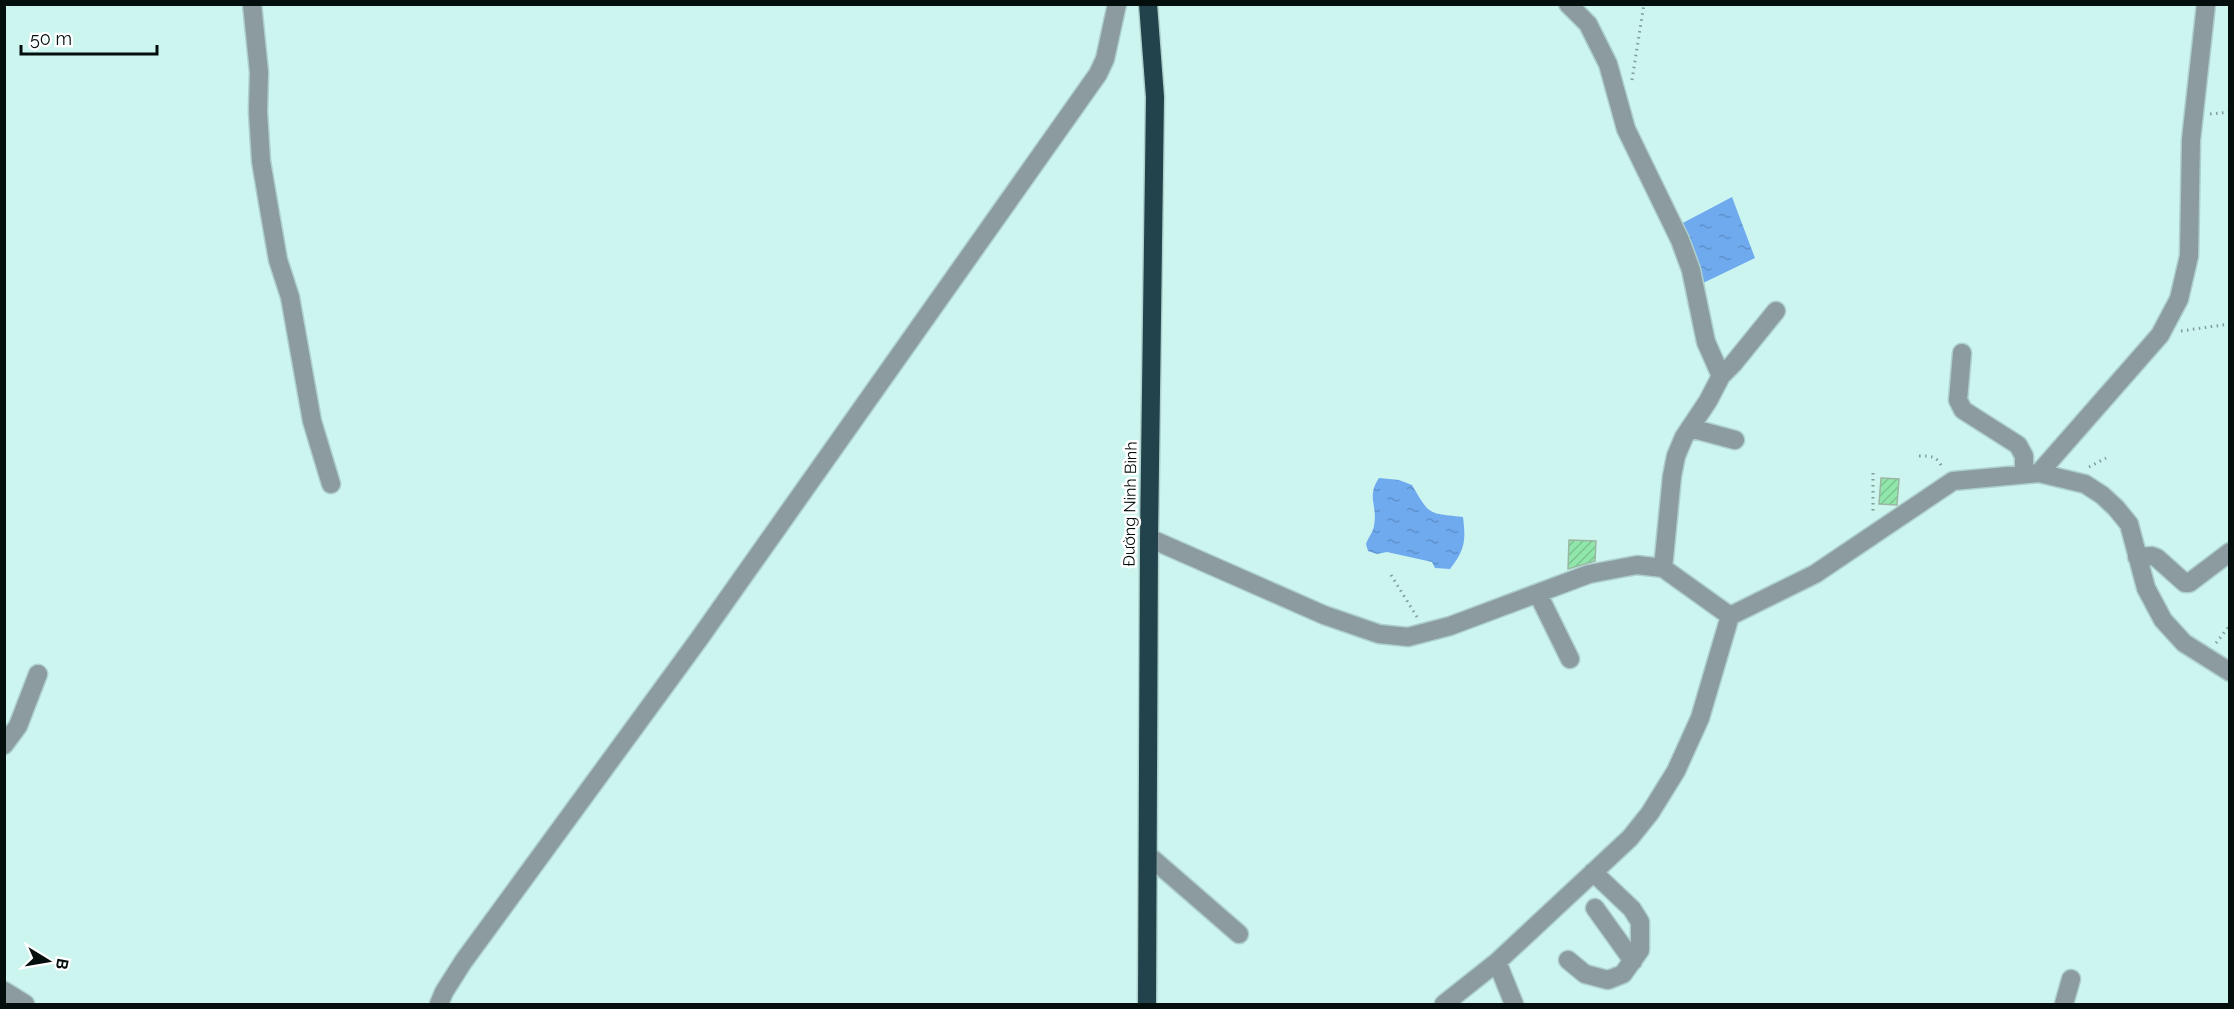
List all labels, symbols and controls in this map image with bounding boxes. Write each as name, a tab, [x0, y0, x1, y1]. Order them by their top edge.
scale bar	[21, 18, 158, 56]
text: 50 m	[30, 28, 72, 49]
street label: Đường Ninh Bình	[1119, 441, 1141, 567]
north arrow	[18, 931, 78, 991]
text: B	[52, 957, 73, 971]

